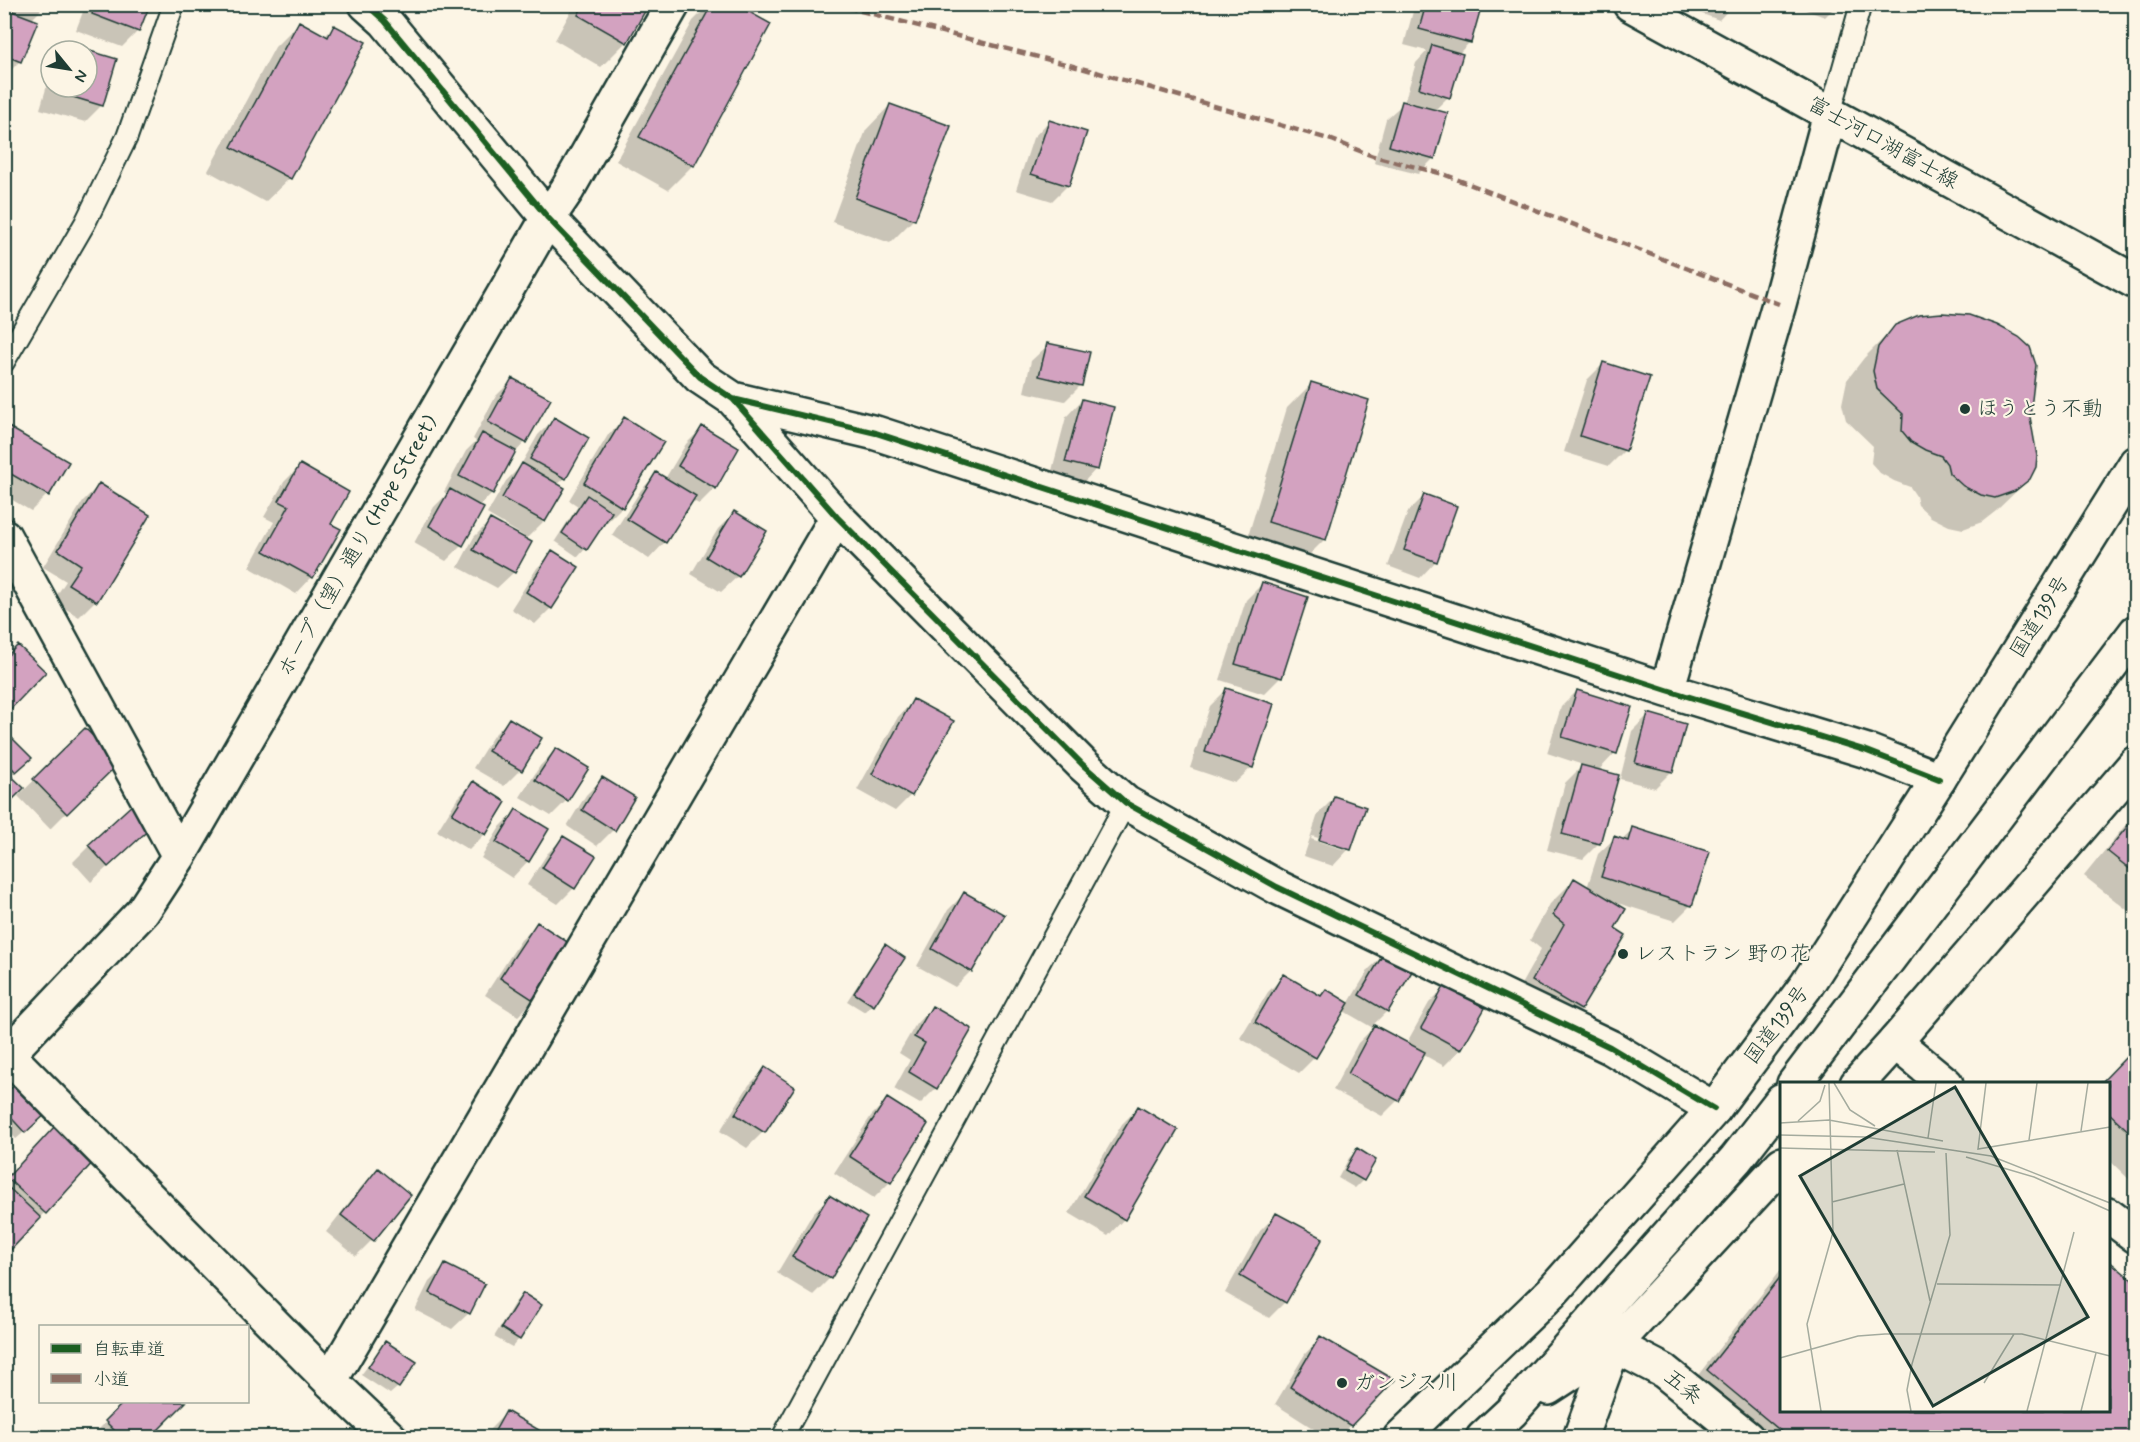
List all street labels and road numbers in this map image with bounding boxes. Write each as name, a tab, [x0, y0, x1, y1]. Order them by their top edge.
street label: 富士河口湖富士線	[1803, 90, 1963, 196]
street label: ホープ（望）通り (Hope Street)	[271, 410, 445, 682]
street label: 国道139号	[2004, 570, 2076, 664]
street label: 国道139号	[1738, 980, 1816, 1070]
street label: 五条	[1658, 1363, 1708, 1411]

